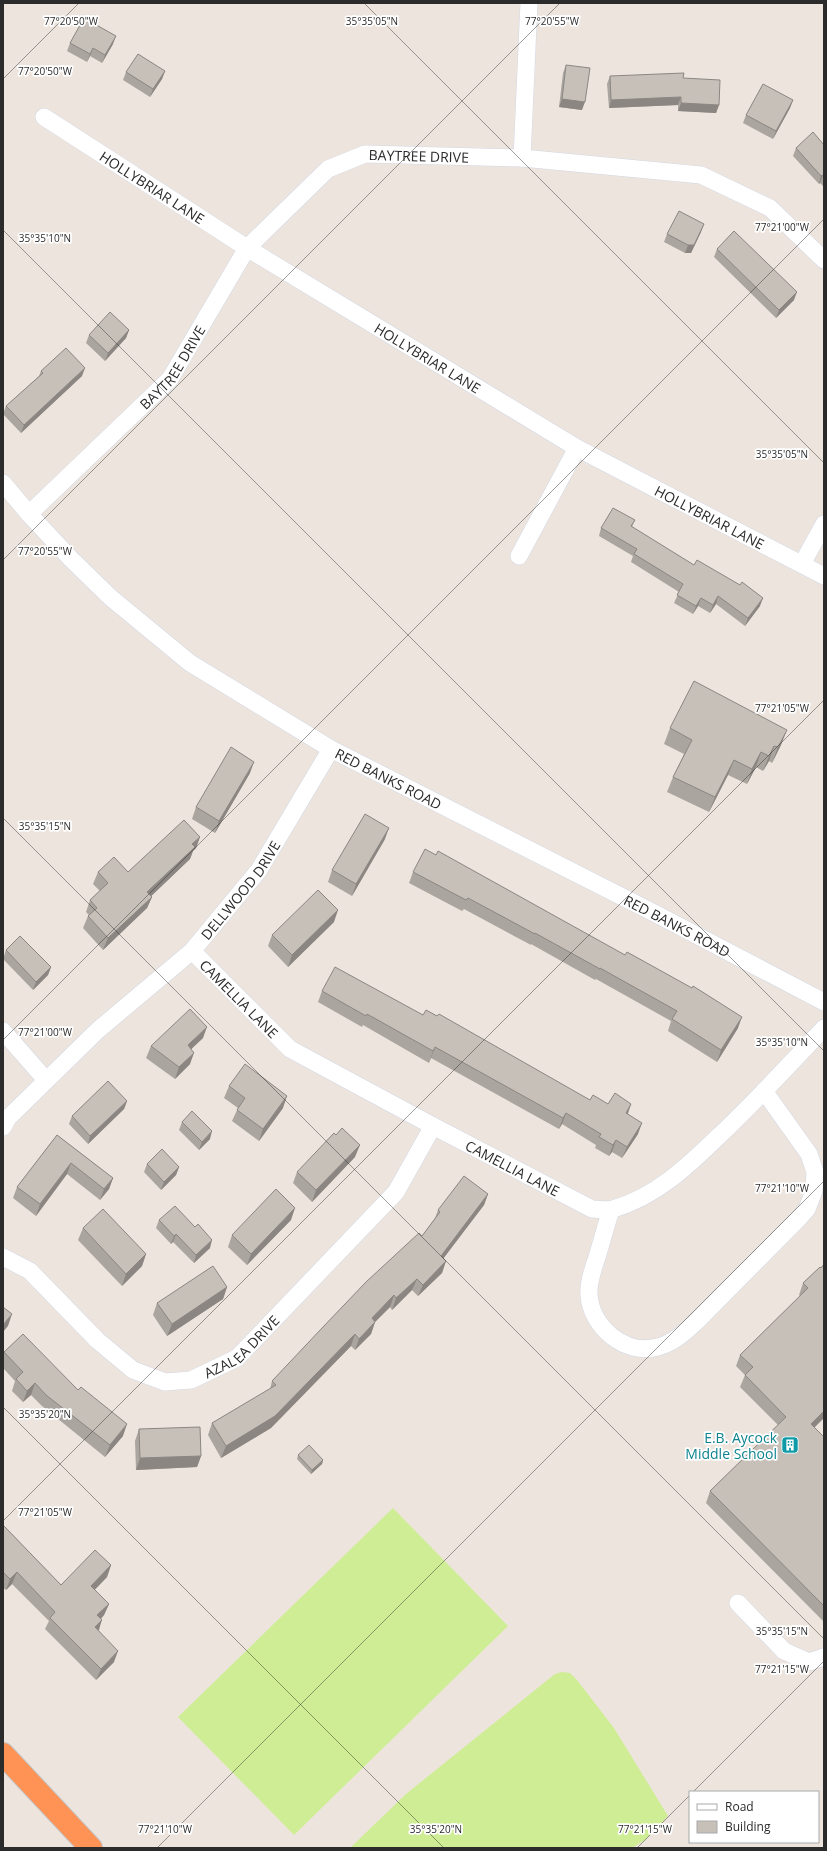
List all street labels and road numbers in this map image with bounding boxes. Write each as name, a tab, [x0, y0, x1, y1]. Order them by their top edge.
street label: BAYTREE DRIVE	[368, 145, 469, 166]
street label: HOLLYBRIAR LANE	[96, 146, 208, 228]
street label: HOLLYBRIAR LANE	[371, 318, 484, 397]
street label: BAYTREE DRIVE	[135, 322, 209, 413]
street label: HOLLYBRIAR LANE	[652, 481, 768, 553]
street label: RED BANKS ROAD	[332, 743, 445, 813]
street label: DELLWOOD DRIVE	[196, 837, 284, 943]
street label: RED BANKS ROAD	[621, 890, 734, 961]
street label: CAMELLIA LANE	[196, 955, 283, 1042]
street label: CAMELLIA LANE	[462, 1135, 563, 1200]
street label: AZALEA DRIVE	[201, 1311, 283, 1382]

